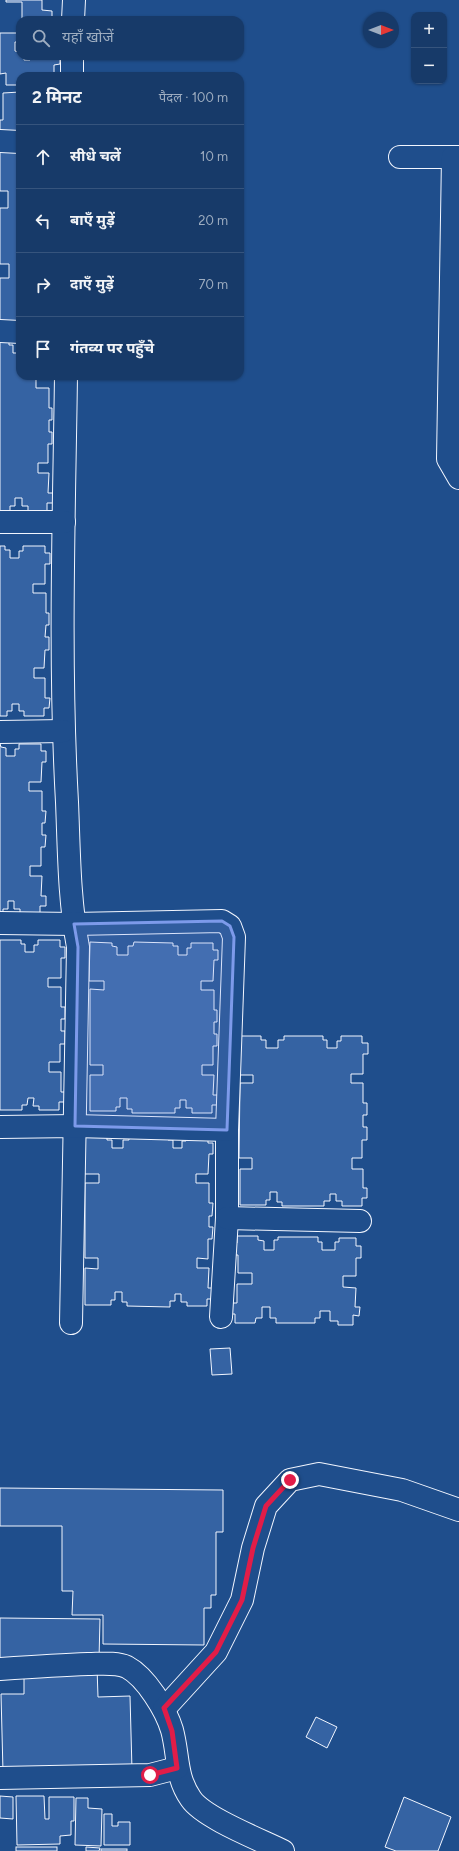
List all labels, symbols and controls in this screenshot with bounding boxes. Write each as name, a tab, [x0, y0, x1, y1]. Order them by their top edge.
north arrow	[363, 12, 399, 48]
map controls	[411, 12, 447, 84]
button: +	[411, 12, 447, 48]
search box	[16, 16, 244, 60]
icon: search	[30, 27, 52, 49]
text: यहाँ खोजें	[62, 28, 114, 46]
button: −	[411, 48, 447, 84]
text: 2 मिनट	[32, 87, 82, 107]
text: पैदल · 100 m	[159, 90, 228, 105]
icon: ahead	[32, 146, 54, 168]
text: सीधे चलें	[70, 147, 121, 165]
text: 10 m	[200, 149, 228, 164]
icon: left	[32, 210, 54, 232]
text: बाएँ मुड़ें	[70, 211, 115, 229]
text: 20 m	[198, 213, 228, 228]
icon: right	[32, 274, 54, 296]
text: दाएँ मुड़ें	[70, 275, 114, 293]
text: 70 m	[198, 277, 228, 292]
icon: arrive	[32, 338, 54, 360]
text: गंतव्य पर पहुँचे	[70, 339, 154, 357]
route end	[281, 1471, 299, 1489]
route start	[141, 1766, 159, 1784]

